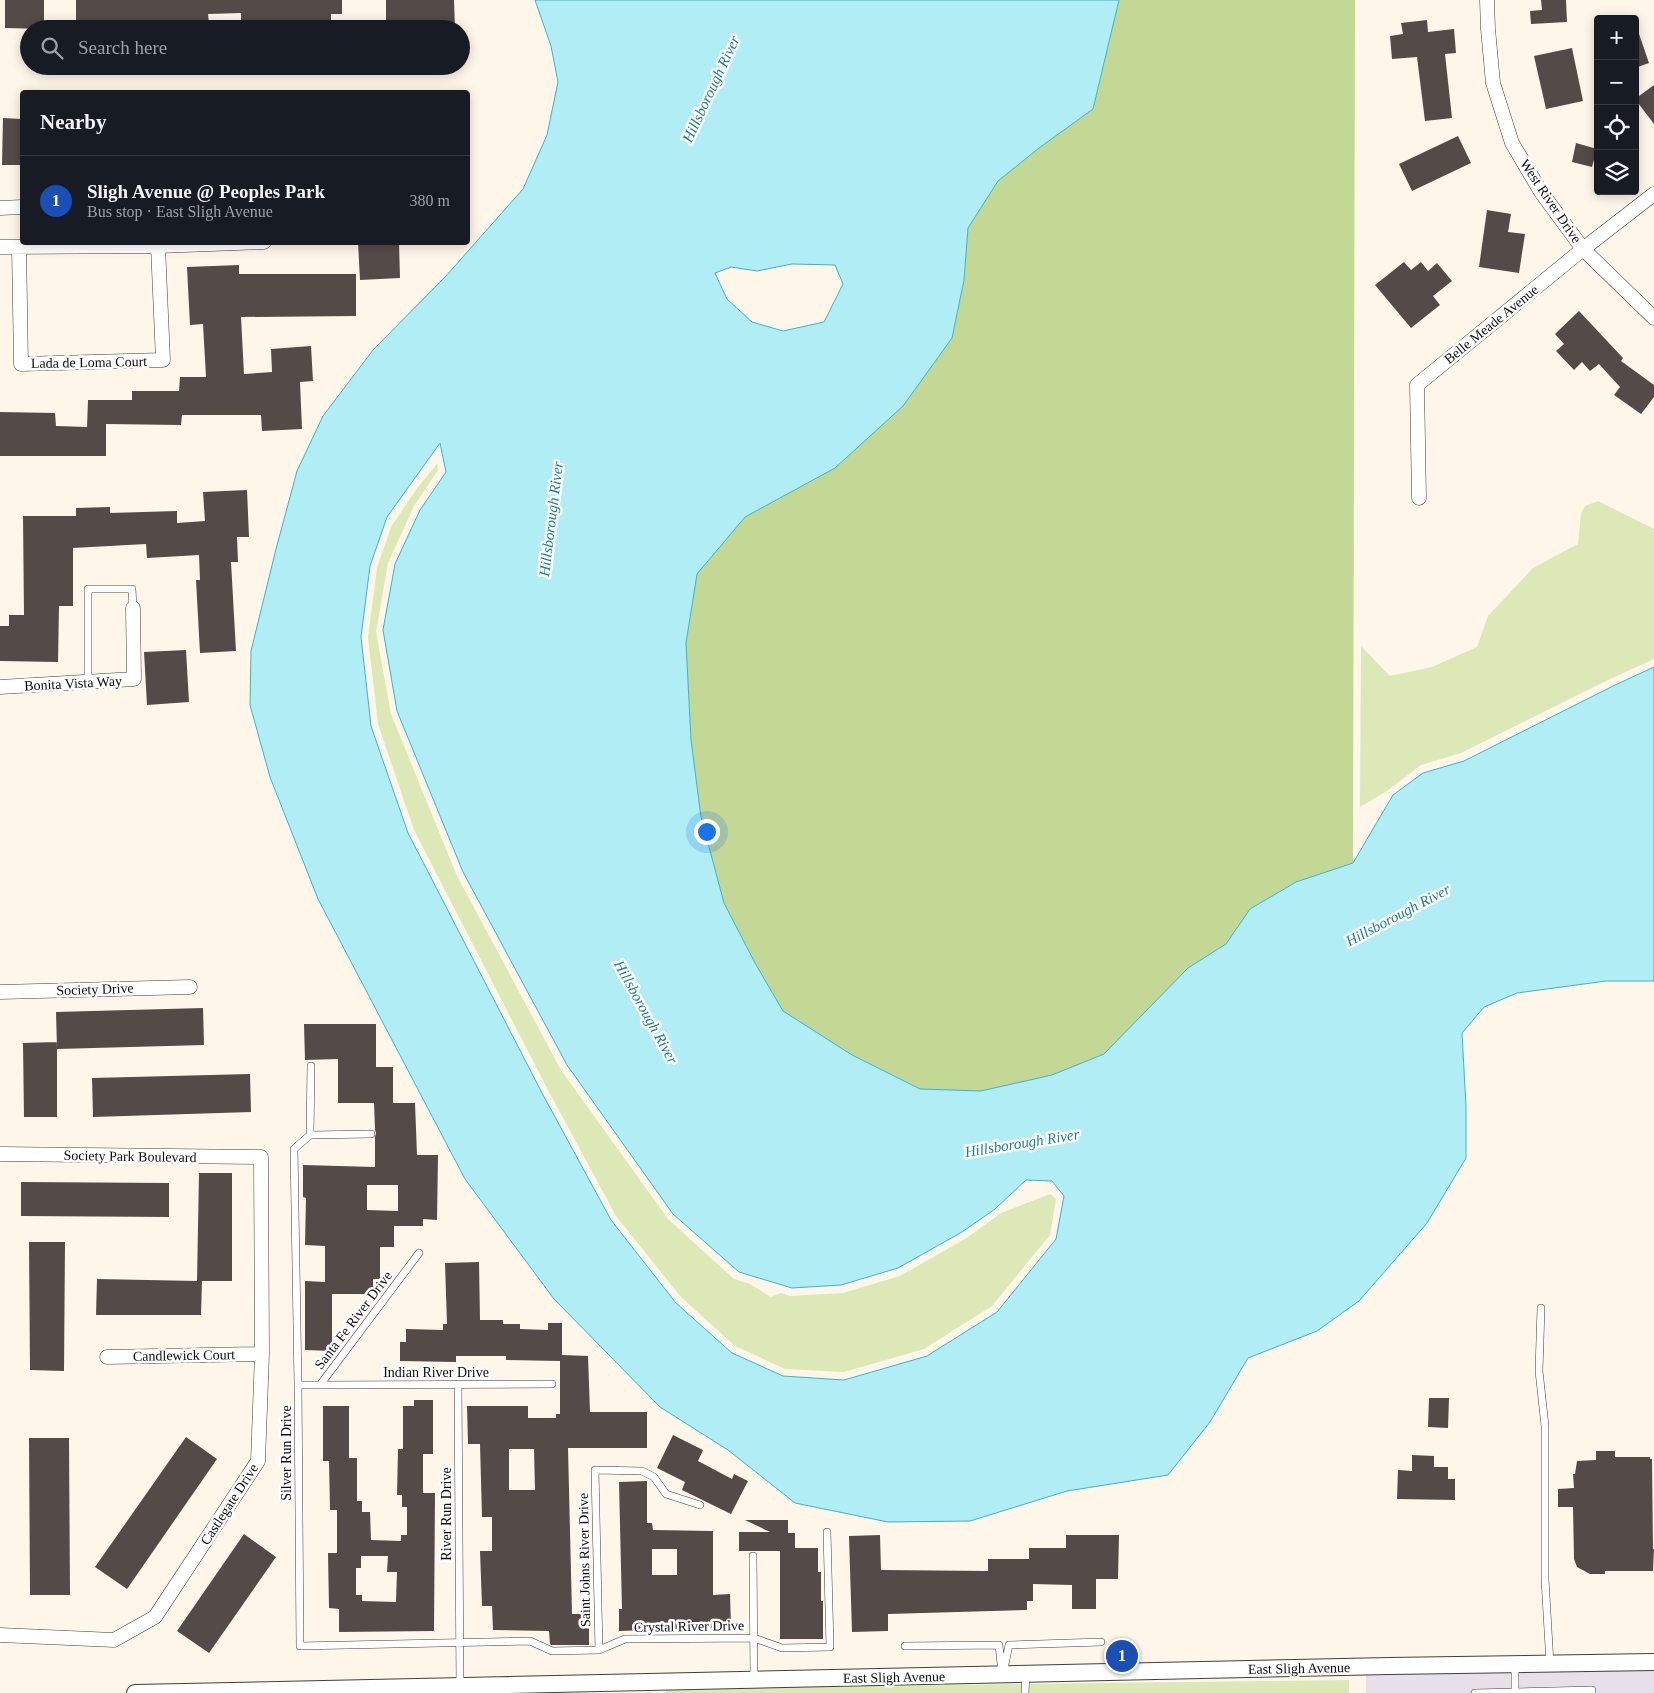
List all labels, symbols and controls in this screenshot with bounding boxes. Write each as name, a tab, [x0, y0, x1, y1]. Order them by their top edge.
map controls	[1594, 15, 1639, 195]
button: +	[1594, 15, 1639, 60]
search box	[20, 20, 470, 75]
water label: Hillsborough River	[679, 33, 743, 146]
icon: search	[38, 34, 66, 62]
text: Search here	[78, 37, 167, 58]
button: −	[1594, 60, 1639, 105]
button: locate	[1594, 105, 1639, 150]
text: Nearby	[40, 110, 107, 134]
button: layers	[1594, 150, 1639, 195]
street label: West River Drive	[1517, 157, 1584, 246]
text: Sligh Avenue @ Peoples Park	[87, 181, 325, 202]
text: 1	[52, 192, 60, 209]
text: 380 m	[410, 192, 450, 209]
text: Bus stop · East Sligh Avenue	[87, 203, 273, 220]
street label: Belle Meade Avenue	[1441, 282, 1541, 367]
street label: Lada de Loma Court	[31, 354, 147, 371]
water label: Hillsborough River	[536, 460, 566, 578]
street label: Bonita Vista Way	[24, 673, 122, 694]
your location	[694, 819, 720, 845]
water label: Hillsborough River	[1342, 881, 1453, 950]
water label: Hillsborough River	[610, 957, 681, 1067]
street label: Society Drive	[56, 981, 134, 998]
water label: Hillsborough River	[963, 1126, 1081, 1160]
street label: Society Park Boulevard	[63, 1148, 197, 1165]
street label: Santa Fe River Drive	[312, 1268, 395, 1372]
street label: Candlewick Court	[133, 1347, 235, 1364]
street label: Indian River Drive	[383, 1365, 489, 1380]
street label: Silver Run Drive	[279, 1405, 294, 1501]
street label: Castlegate Drive	[198, 1461, 261, 1548]
street label: River Run Drive	[439, 1467, 454, 1561]
street label: Saint Johns River Drive	[576, 1493, 593, 1627]
street label: Crystal River Drive	[634, 1618, 744, 1635]
pin: 1	[1106, 1637, 1138, 1675]
street label: East Sligh Avenue	[1248, 1660, 1350, 1677]
street label: East Sligh Avenue	[843, 1669, 945, 1686]

